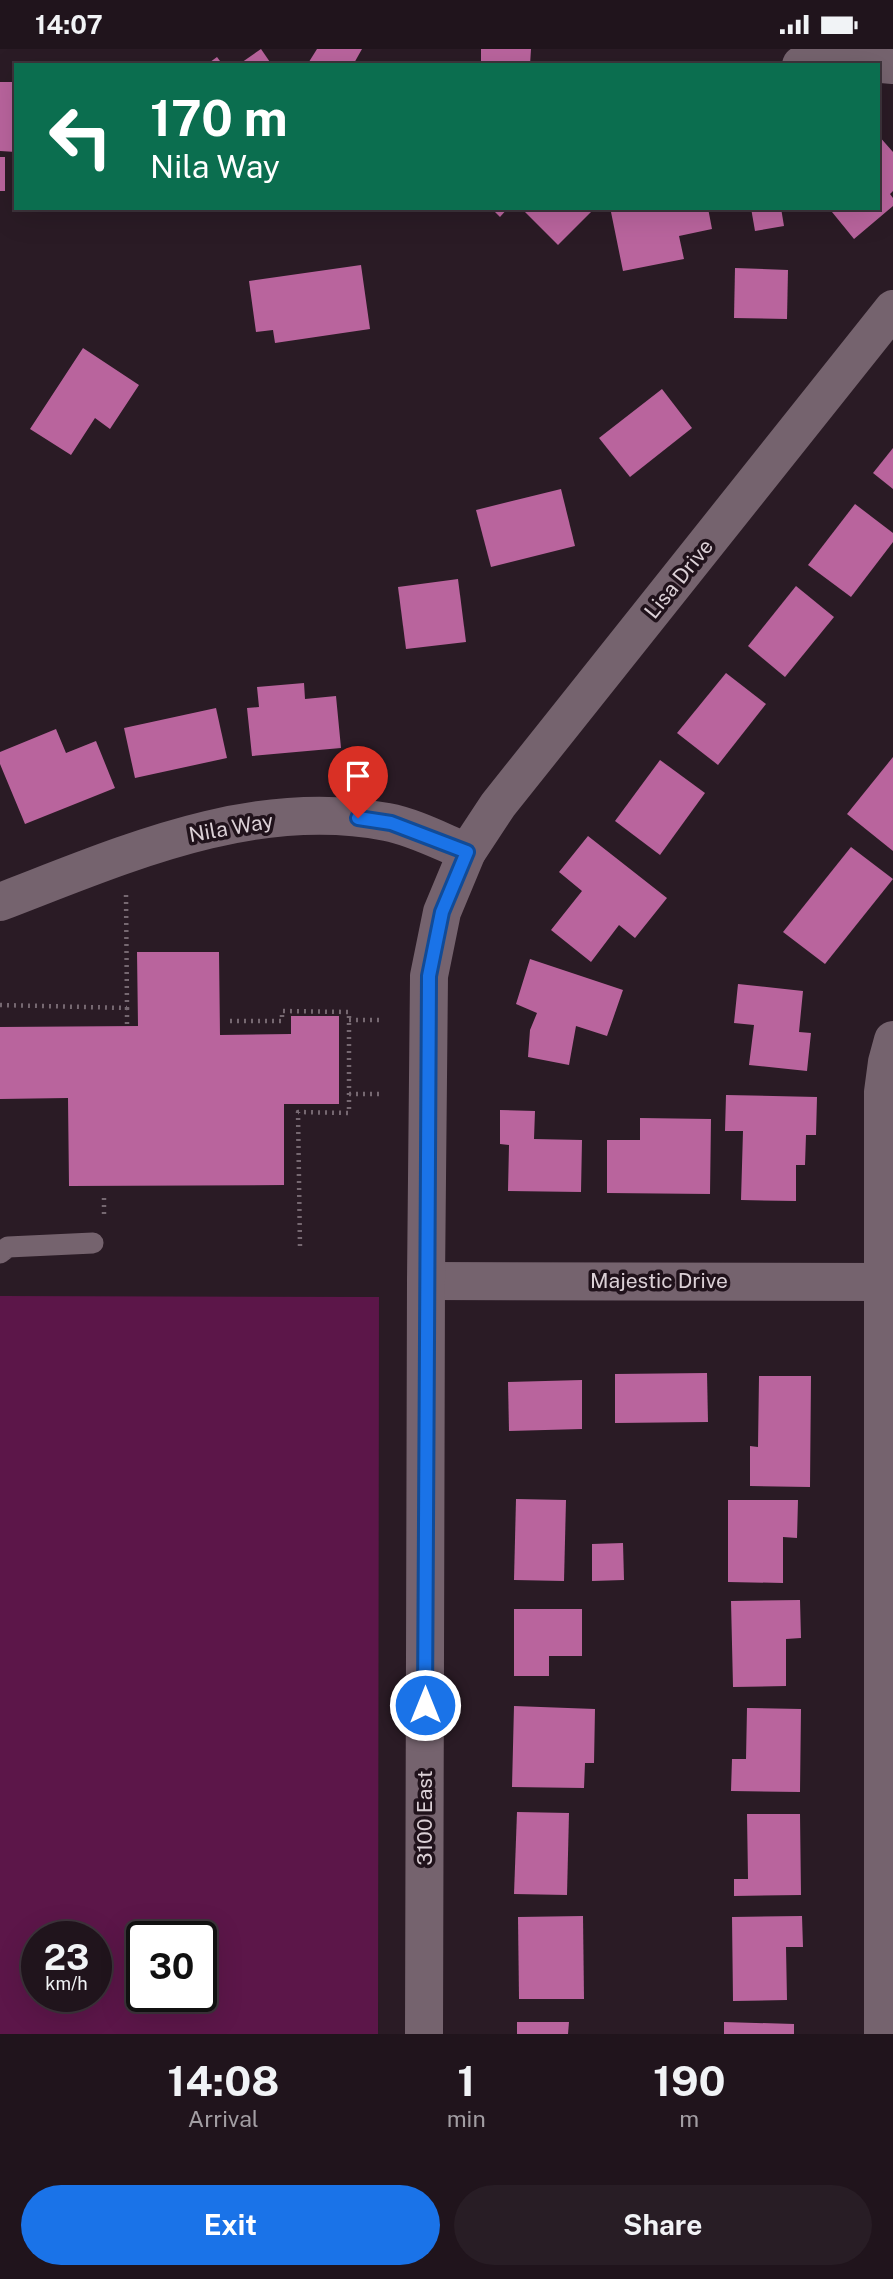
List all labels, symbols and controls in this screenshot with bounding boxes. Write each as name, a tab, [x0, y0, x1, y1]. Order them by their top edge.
text: 14:07	[35, 9, 103, 40]
text: 170 m	[150, 89, 288, 147]
icon: left	[35, 91, 126, 182]
text: Nila Way	[150, 148, 280, 185]
street label: Lisa Drive	[639, 534, 718, 623]
pin	[328, 746, 388, 818]
icon: arrive	[339, 757, 377, 795]
street label: Nila Way	[187, 808, 275, 847]
street label: Majestic Drive	[590, 1268, 728, 1293]
position arrow	[388, 1668, 462, 1742]
street label: 3100 East	[412, 1770, 437, 1866]
speed limit sign: 30	[126, 1921, 217, 2012]
text: 23	[44, 1937, 89, 1978]
text: km/h	[45, 1973, 88, 1994]
text: 14:08	[167, 2056, 279, 2105]
text: 1	[457, 2056, 475, 2105]
text: 190	[653, 2056, 726, 2105]
text: Arrival	[188, 2105, 259, 2132]
text: min	[447, 2105, 486, 2132]
text: m	[679, 2105, 699, 2132]
button: Exit	[21, 2185, 440, 2265]
button: Share	[454, 2185, 872, 2265]

